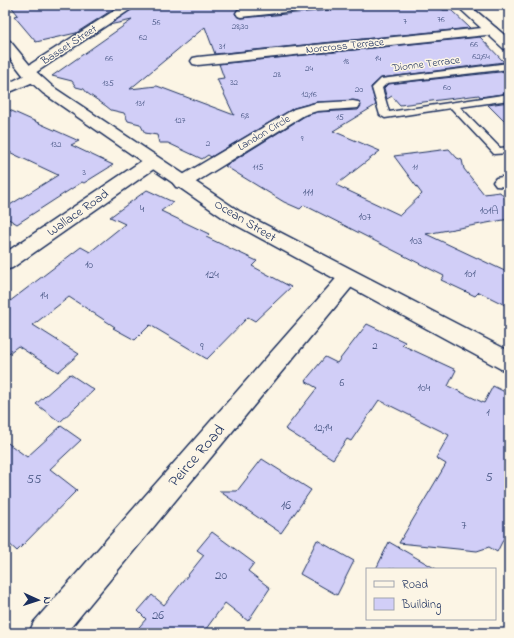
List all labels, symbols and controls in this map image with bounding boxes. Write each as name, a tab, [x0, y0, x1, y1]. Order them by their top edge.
house number: 76	[437, 13, 445, 26]
house number: 7	[403, 15, 407, 28]
house number: 56	[151, 16, 161, 29]
house number: 28;30	[232, 20, 248, 33]
street label: Basset Street	[37, 21, 100, 70]
house number: 62	[139, 31, 148, 44]
street label: Norcross Terrace	[305, 34, 385, 58]
house number: 66	[470, 38, 478, 51]
house number: 31	[219, 40, 225, 53]
house number: 62;64	[472, 50, 490, 63]
house number: 66	[105, 52, 113, 65]
house number: 14	[375, 52, 382, 65]
street label: Dionne Terrace	[390, 52, 461, 76]
house number: 18	[343, 55, 350, 68]
house number: 24	[305, 62, 313, 75]
house number: 28	[273, 68, 282, 81]
house number: 32	[230, 76, 239, 89]
house number: 135	[102, 77, 114, 90]
house number: 60	[443, 81, 451, 94]
house number: 20	[355, 83, 363, 96]
house number: 12;16	[301, 88, 317, 101]
house number: 131	[135, 97, 145, 110]
house number: 6;8	[241, 109, 250, 122]
street label: Landon Circle	[235, 111, 293, 155]
house number: 15	[336, 111, 344, 124]
house number: 127	[174, 114, 186, 127]
house number: 9	[301, 132, 304, 145]
house number: 2	[206, 137, 211, 150]
house number: 132	[50, 138, 62, 151]
house number: 115	[253, 161, 263, 174]
house number: 11	[412, 161, 418, 174]
house number: 3	[82, 166, 86, 179]
street label: Wallace Road	[43, 184, 113, 241]
house number: 111	[303, 185, 314, 201]
street label: Ocean Street	[210, 195, 280, 247]
house number: 4	[140, 201, 145, 217]
house number: 101A	[480, 203, 498, 219]
house number: 107	[359, 209, 372, 225]
house number: 103	[410, 233, 423, 249]
house number: 10	[85, 257, 93, 273]
house number: 101	[464, 266, 476, 282]
house number: 124	[205, 267, 219, 283]
house number: 14	[40, 288, 48, 304]
house number: 2	[372, 338, 378, 354]
house number: 9	[200, 339, 204, 355]
house number: 6	[340, 375, 345, 391]
house number: 104	[418, 380, 431, 396]
house number: 1	[486, 405, 490, 421]
street label: Peirce Road	[163, 419, 231, 493]
house number: 12;14	[314, 420, 333, 436]
house number: 5	[485, 468, 493, 487]
house number: 55	[27, 470, 42, 489]
house number: 16	[281, 496, 291, 515]
house number: 7	[461, 516, 467, 535]
house number: 20	[215, 566, 227, 585]
legend	[366, 568, 496, 620]
text: Road	[402, 576, 428, 594]
north arrow	[18, 580, 58, 620]
text: N	[39, 596, 55, 605]
text: Building	[401, 596, 441, 615]
house number: 26	[152, 606, 164, 625]

